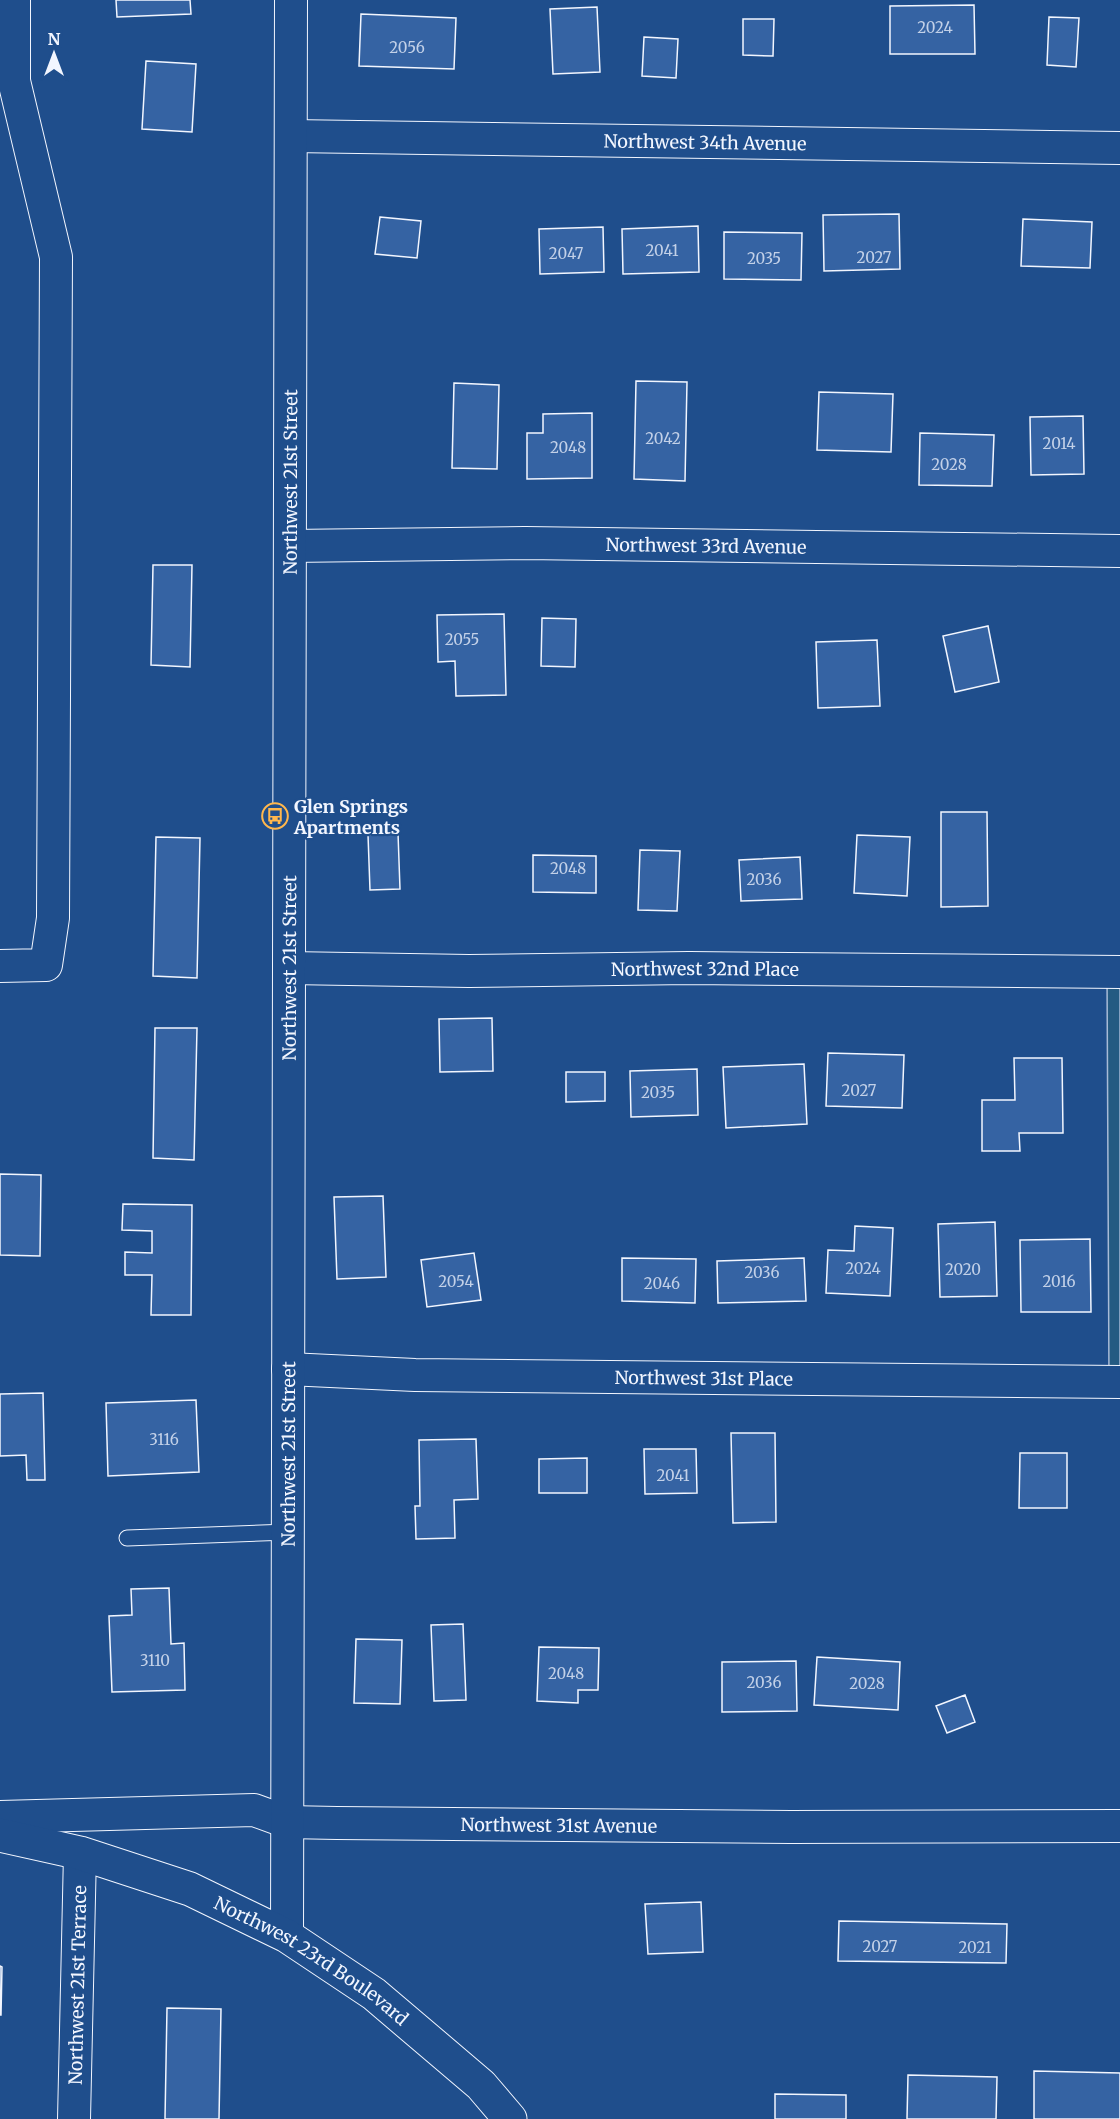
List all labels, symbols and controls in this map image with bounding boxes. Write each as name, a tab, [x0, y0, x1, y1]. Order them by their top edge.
house number: 2024	[917, 18, 953, 37]
north arrow	[24, 24, 84, 84]
text: N	[48, 29, 61, 49]
house number: 2056	[389, 38, 425, 57]
street label: Northwest 34th Avenue	[603, 129, 807, 155]
house number: 2041	[645, 241, 679, 260]
house number: 2047	[549, 244, 584, 263]
house number: 2027	[857, 248, 892, 267]
house number: 2035	[747, 249, 781, 268]
street label: Northwest 21st Street	[278, 389, 302, 575]
house number: 2042	[645, 429, 681, 448]
house number: 2014	[1043, 434, 1075, 453]
house number: 2048	[550, 438, 586, 457]
house number: 2028	[931, 455, 967, 474]
street label: Northwest 33rd Avenue	[605, 533, 807, 558]
house number: 2055	[445, 630, 479, 649]
place label: Glen Springs Apartments	[293, 795, 408, 839]
bus stop icon: Glen Springs Apartments	[260, 801, 290, 831]
house number: 2048	[550, 859, 586, 878]
house number: 2036	[746, 870, 782, 889]
street label: Northwest 21st Street	[277, 875, 301, 1061]
street label: Northwest 32nd Place	[611, 956, 799, 981]
house number: 2027	[842, 1081, 877, 1100]
house number: 2035	[641, 1083, 675, 1102]
house number: 2024	[845, 1259, 881, 1278]
house number: 2020	[945, 1260, 981, 1279]
house number: 2036	[744, 1263, 780, 1282]
house number: 2054	[438, 1272, 474, 1291]
house number: 2016	[1043, 1272, 1075, 1291]
house number: 2046	[644, 1274, 680, 1293]
street label: Northwest 21st Street	[276, 1361, 300, 1547]
street label: Northwest 31st Place	[614, 1365, 793, 1390]
house number: 3116	[149, 1430, 179, 1449]
house number: 2041	[656, 1466, 690, 1485]
house number: 3110	[140, 1651, 170, 1670]
house number: 2048	[548, 1664, 584, 1683]
house number: 2036	[746, 1673, 782, 1692]
house number: 2028	[849, 1674, 885, 1693]
street label: Northwest 31st Avenue	[460, 1813, 657, 1837]
street label: Northwest 21st Terrace	[63, 1885, 91, 2085]
street label: Northwest 23rd Boulevard	[210, 1891, 413, 2030]
house number: 2027	[863, 1937, 898, 1956]
house number: 2021	[958, 1938, 992, 1957]

